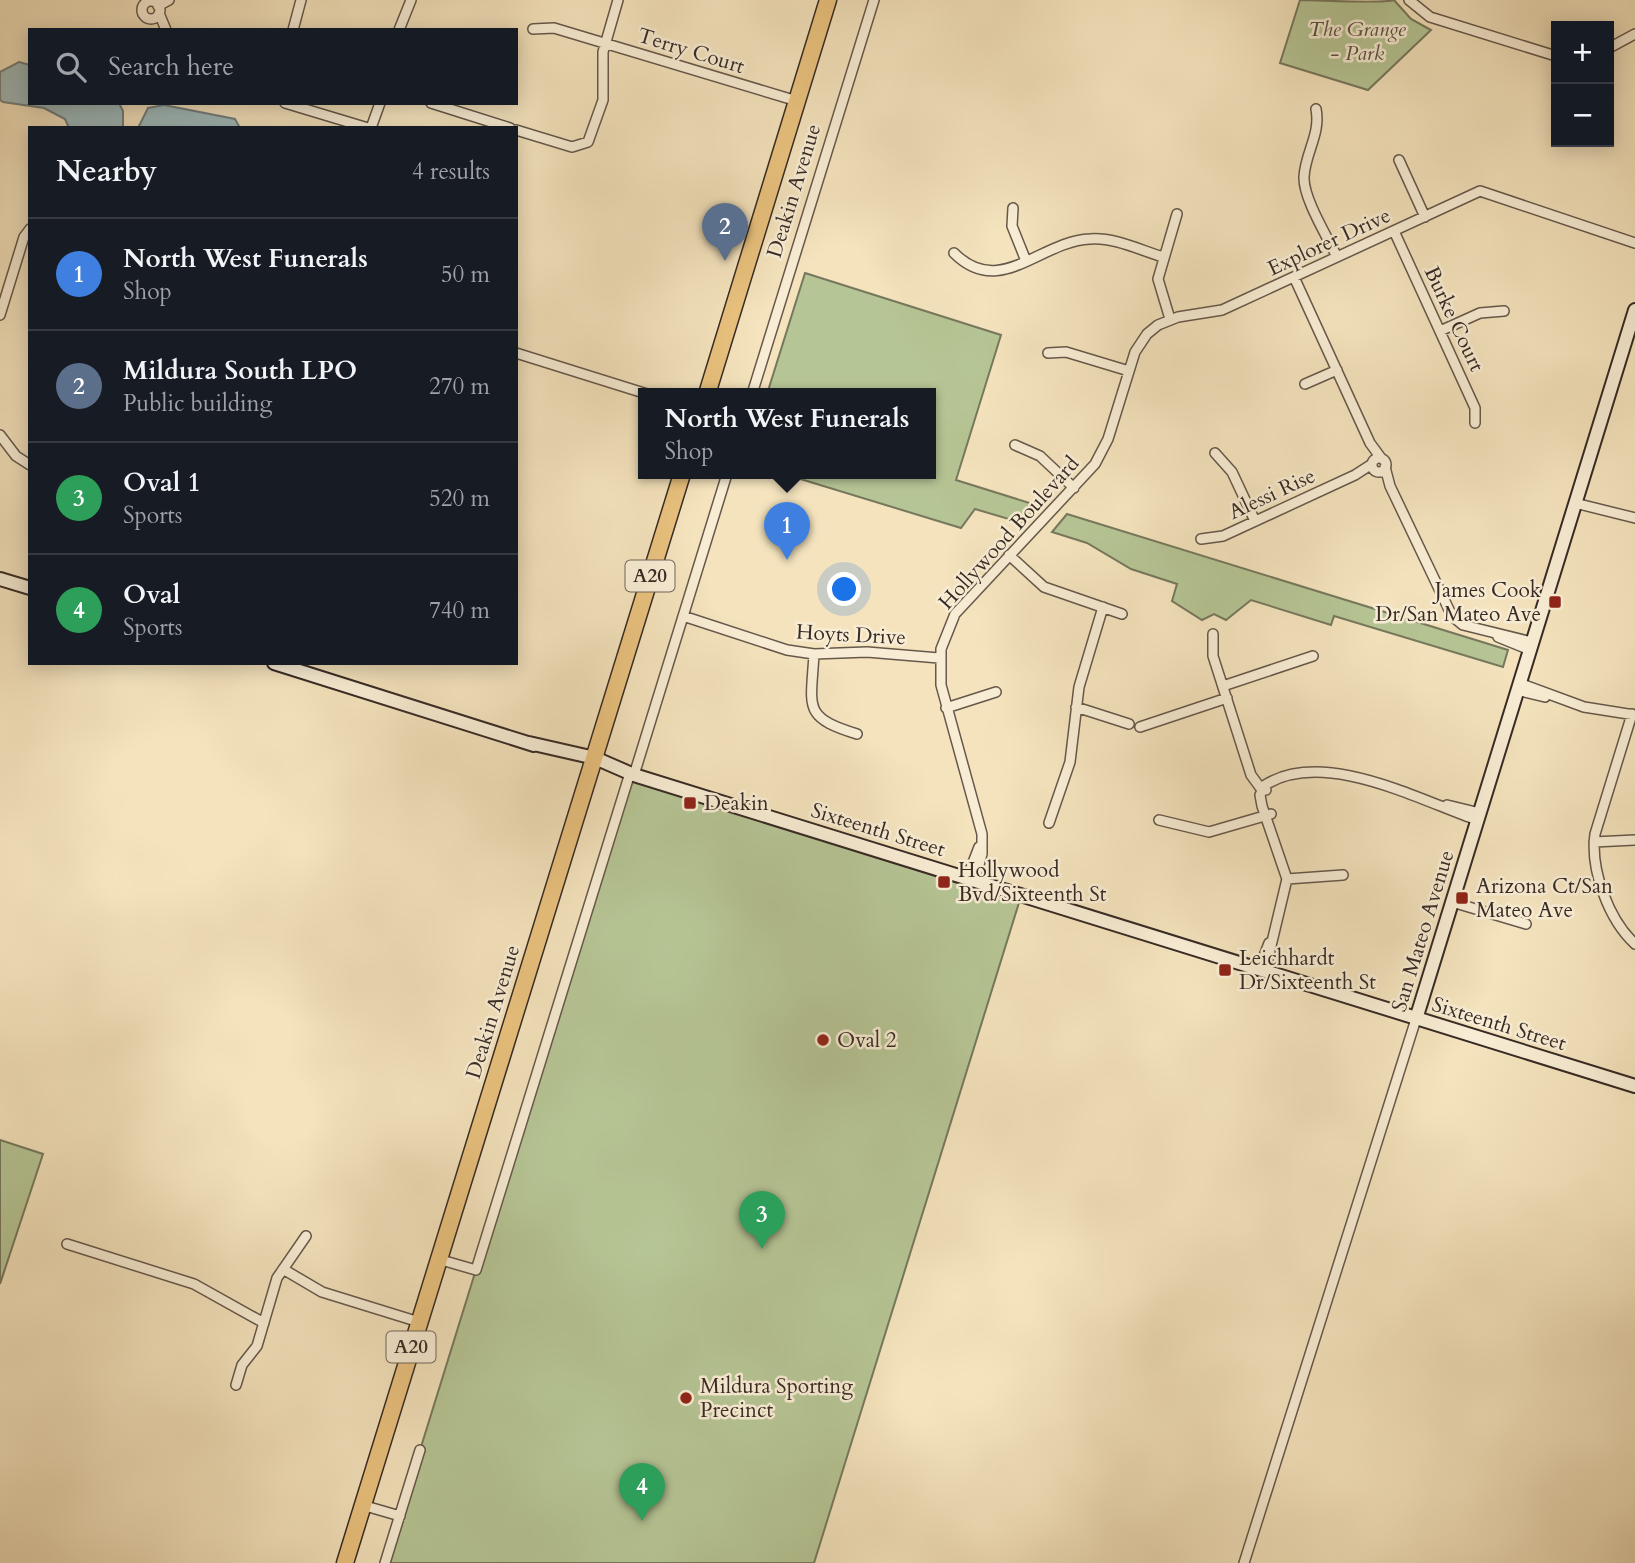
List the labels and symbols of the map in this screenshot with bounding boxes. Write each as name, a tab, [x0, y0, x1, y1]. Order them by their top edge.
park label: The Grange - Park	[1308, 15, 1407, 68]
street label: Terry Court	[634, 21, 748, 81]
street label: Deakin Avenue	[760, 121, 828, 261]
street label: Explorer Drive	[1263, 201, 1395, 283]
pin: 2	[702, 203, 748, 261]
street label: Burke Court	[1417, 262, 1491, 377]
street label: Hollywood Boulevard	[932, 450, 1086, 616]
street label: Alessi Rise	[1224, 461, 1320, 527]
pin: 1	[764, 502, 810, 560]
road number: A20	[626, 561, 674, 592]
your location	[827, 572, 861, 606]
place label: James Cook Dr/San Mateo Ave	[1375, 576, 1542, 629]
marker: James Cook Dr/San Mateo Ave	[1547, 594, 1563, 610]
street label: Hoyts Drive	[795, 618, 907, 652]
place label: Deakin	[704, 789, 769, 818]
marker: Deakin	[682, 795, 698, 811]
street label: Sixteenth Street	[807, 796, 949, 864]
street label: San Mateo Avenue	[1385, 847, 1461, 1015]
place label: Hollywood Bvd/Sixteenth St	[958, 856, 1107, 909]
place label: Arizona Ct/San Mateo Ave	[1476, 872, 1613, 925]
marker: Hollywood Bvd/Sixteenth St	[936, 874, 952, 890]
marker: Arizona Ct/San Mateo Ave	[1454, 890, 1470, 906]
street label: Deakin Avenue	[459, 942, 527, 1082]
place label: Leichhardt Dr/Sixteenth St	[1239, 944, 1376, 997]
marker: Leichhardt Dr/Sixteenth St	[1217, 962, 1233, 978]
street label: Sixteenth Street	[1428, 990, 1570, 1058]
place label: Oval 2	[837, 1026, 897, 1055]
marker: Oval 2	[815, 1032, 831, 1048]
pin: 3	[739, 1191, 785, 1249]
road number: A20	[386, 1331, 436, 1362]
place label: Mildura Sporting Precinct	[700, 1372, 853, 1425]
marker: Mildura Sporting Precinct	[678, 1390, 694, 1406]
pin: 4	[619, 1463, 665, 1521]

